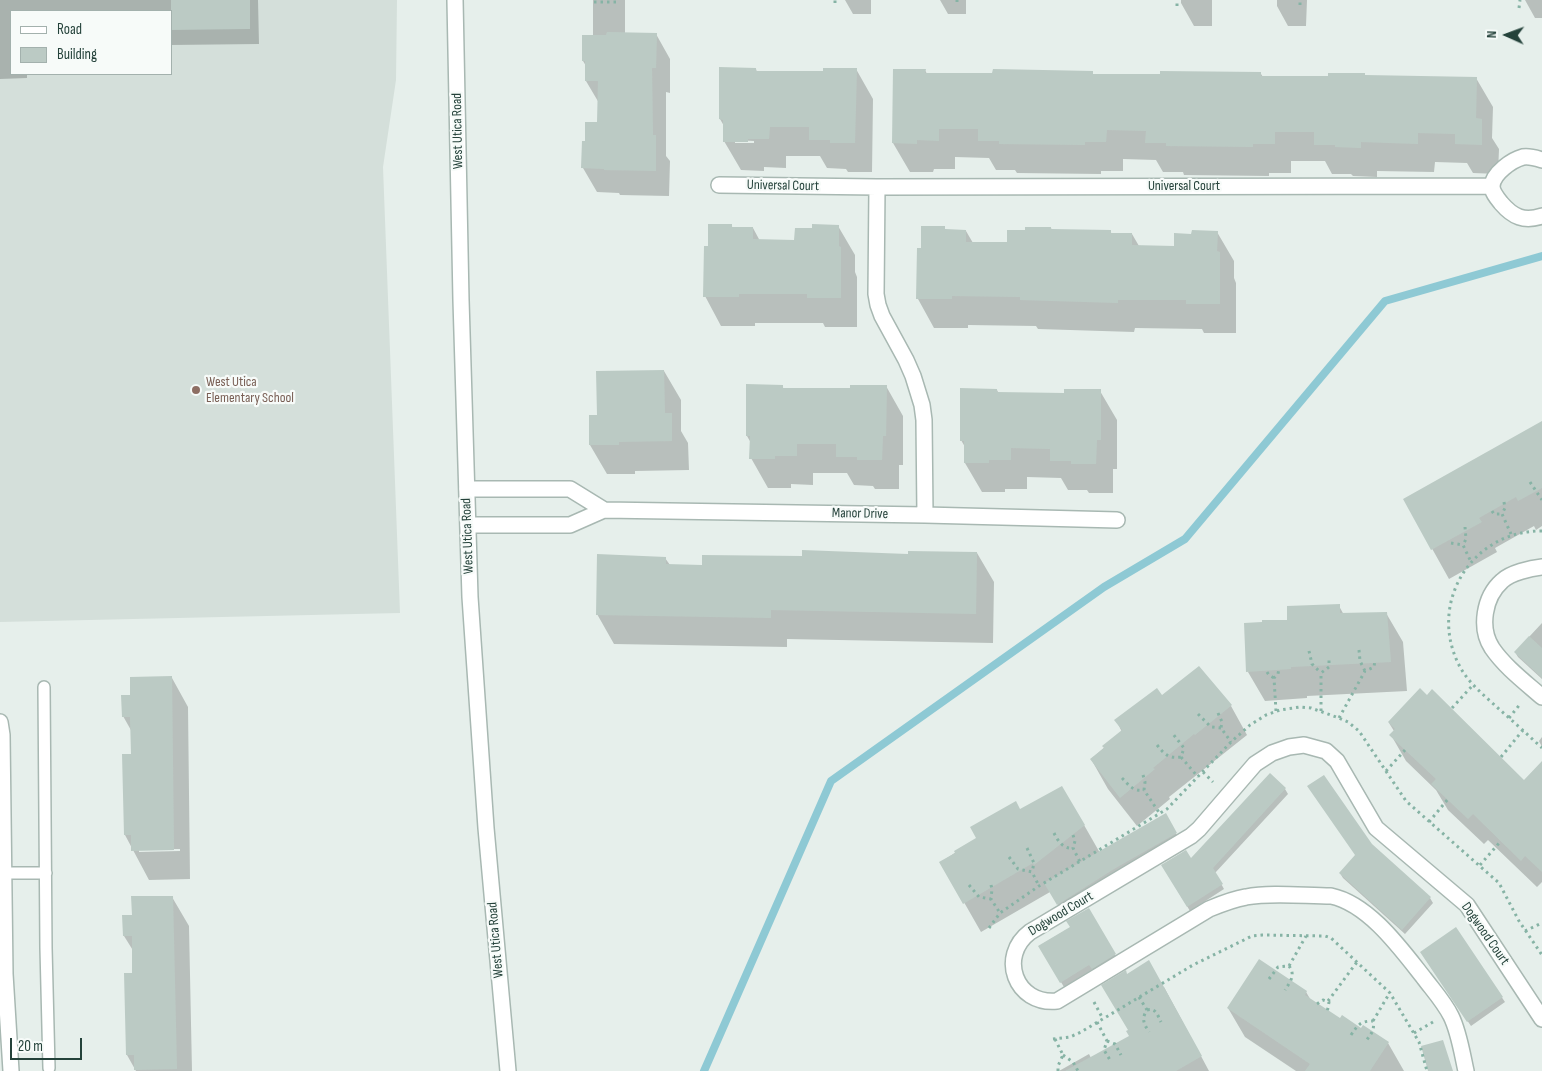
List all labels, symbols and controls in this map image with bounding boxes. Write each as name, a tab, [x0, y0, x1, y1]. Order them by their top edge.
legend	[10, 10, 172, 75]
north arrow	[1482, 10, 1532, 60]
text: Road	[57, 20, 82, 39]
text: N	[1483, 30, 1500, 39]
text: Building	[57, 45, 97, 64]
street label: West Utica Road	[449, 93, 467, 169]
street label: Universal Court	[747, 177, 819, 195]
street label: Universal Court	[1148, 178, 1220, 194]
place label: West Utica Elementary School	[206, 374, 294, 407]
marker: West Utica Elementary School	[190, 384, 202, 396]
street label: West Utica Road	[458, 498, 478, 574]
street label: Manor Drive	[832, 505, 888, 523]
street label: Dogwood Court	[1026, 888, 1096, 940]
street label: Dogwood Court	[1457, 900, 1513, 968]
street label: West Utica Road	[484, 901, 508, 979]
scale bar	[12, 1028, 85, 1060]
text: 20 m	[18, 1037, 43, 1056]

